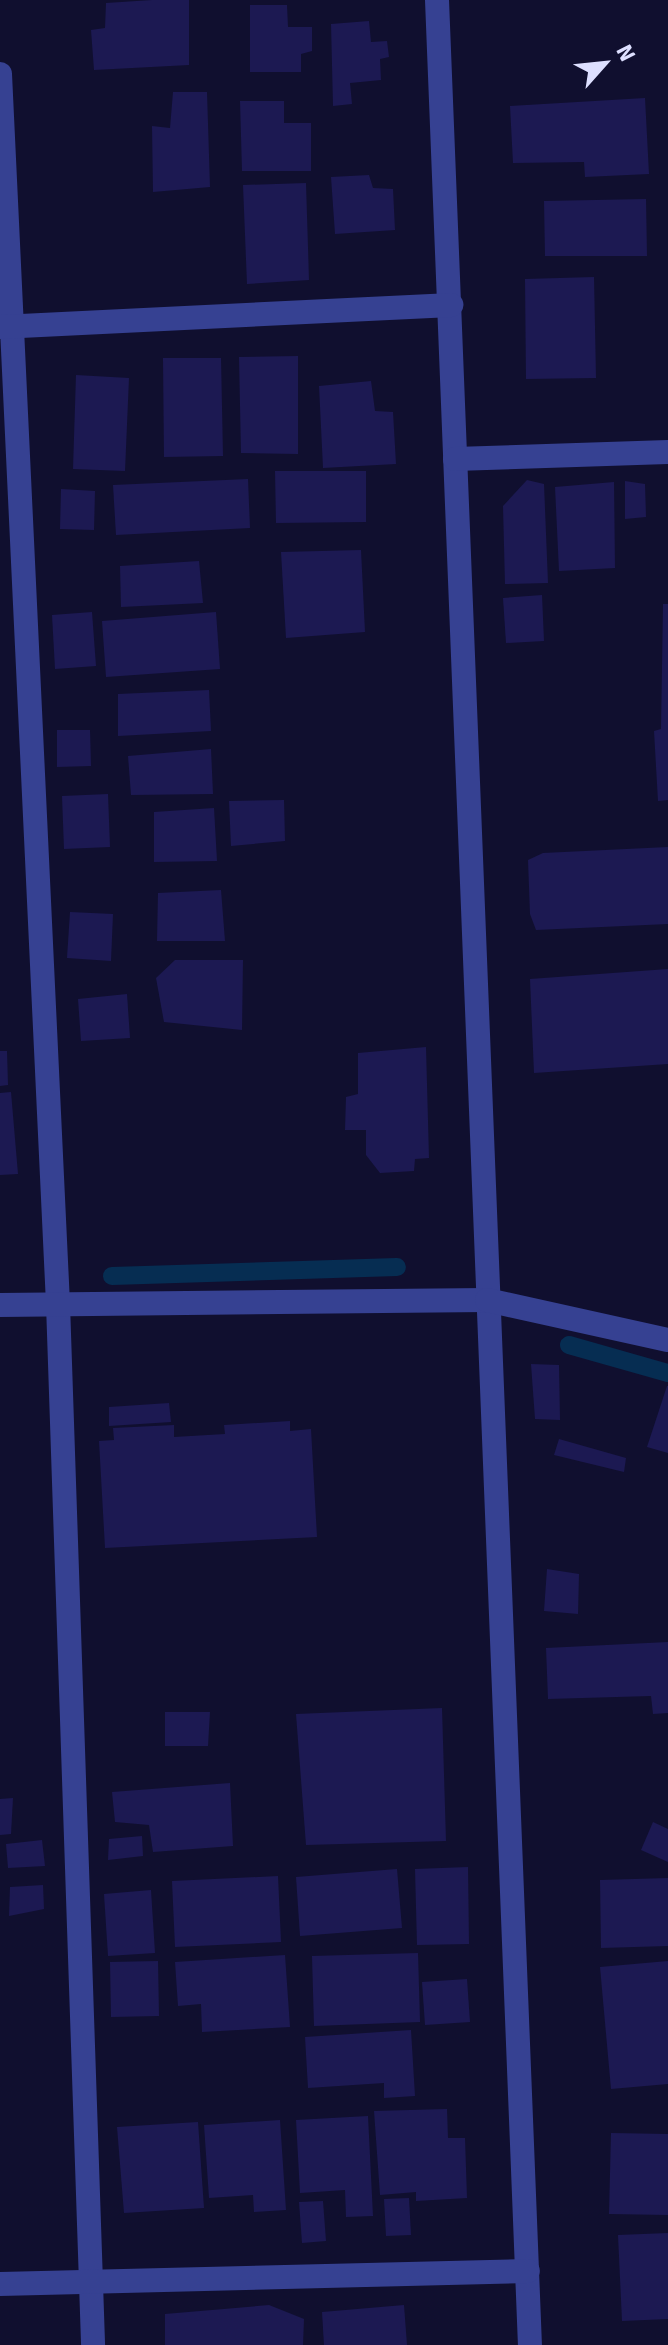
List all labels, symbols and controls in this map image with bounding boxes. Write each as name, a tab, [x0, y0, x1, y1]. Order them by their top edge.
north arrow	[564, 24, 644, 104]
text: N	[610, 40, 641, 66]

